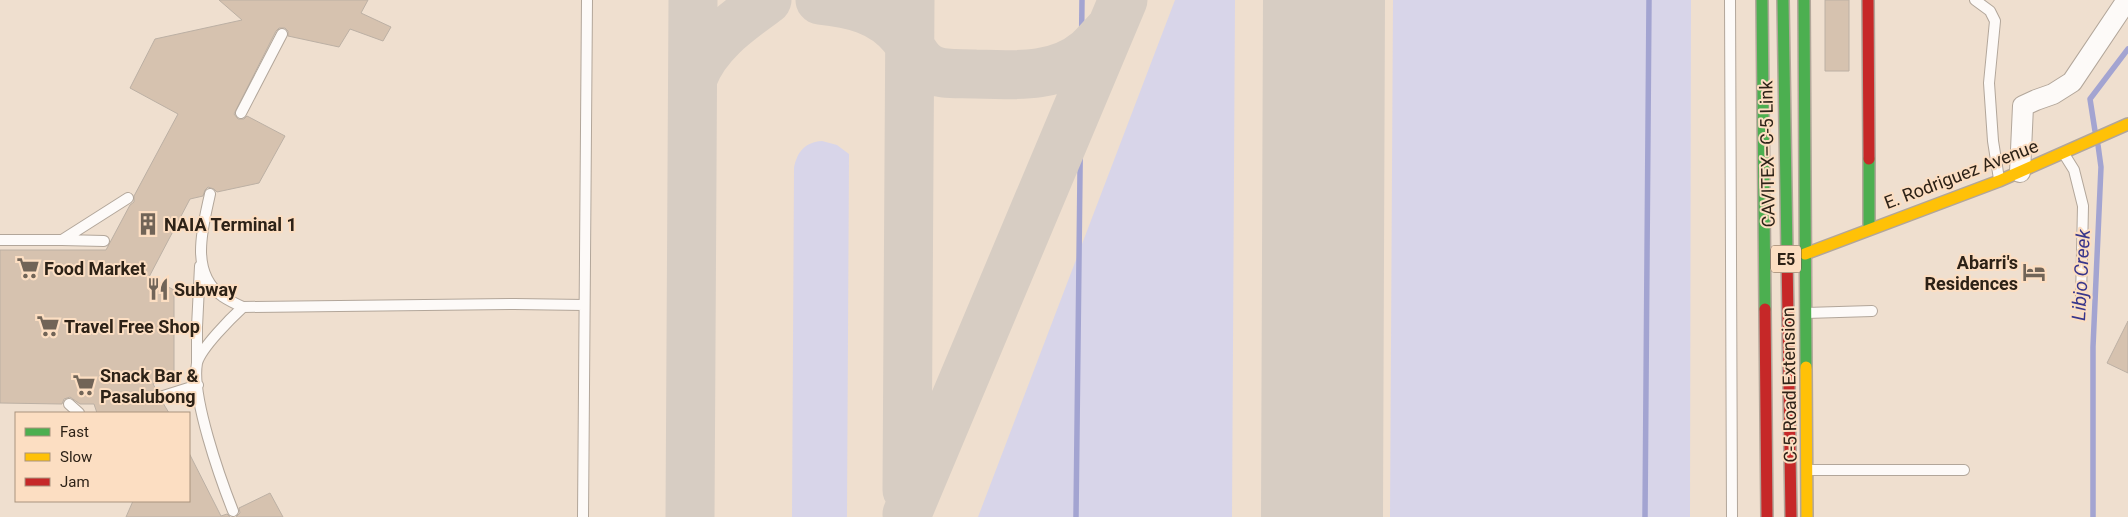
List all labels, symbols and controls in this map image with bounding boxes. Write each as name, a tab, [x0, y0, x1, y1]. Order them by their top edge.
street label: CAVITEX–C-5 Link	[1755, 80, 1779, 228]
street label: E. Rodriguez Avenue	[1881, 135, 2041, 213]
building icon: NAIA Terminal 1	[135, 211, 161, 237]
place label: NAIA Terminal 1	[164, 214, 297, 235]
water label: Libjo Creek	[2067, 228, 2095, 321]
road number: E5	[1771, 245, 1801, 272]
place label: Abarri's Residences	[1924, 252, 2018, 294]
supermarket icon: Food Market	[15, 255, 41, 281]
place label: Food Market	[44, 258, 146, 279]
hotel icon: Abarri's Residences	[2021, 259, 2047, 285]
restaurant icon: Subway	[145, 276, 171, 302]
place label: Subway	[174, 279, 238, 300]
street label: C-5 Road Extension	[1777, 307, 1801, 463]
supermarket icon: Travel Free Shop	[35, 313, 61, 339]
place label: Travel Free Shop	[64, 316, 200, 337]
place label: Snack Bar & Pasalubong	[100, 365, 198, 407]
supermarket icon: Snack Bar & Pasalubong	[71, 372, 97, 398]
legend	[15, 412, 190, 502]
text: Fast	[60, 423, 89, 441]
text: Slow	[60, 448, 92, 466]
text: Jam	[60, 473, 90, 491]

